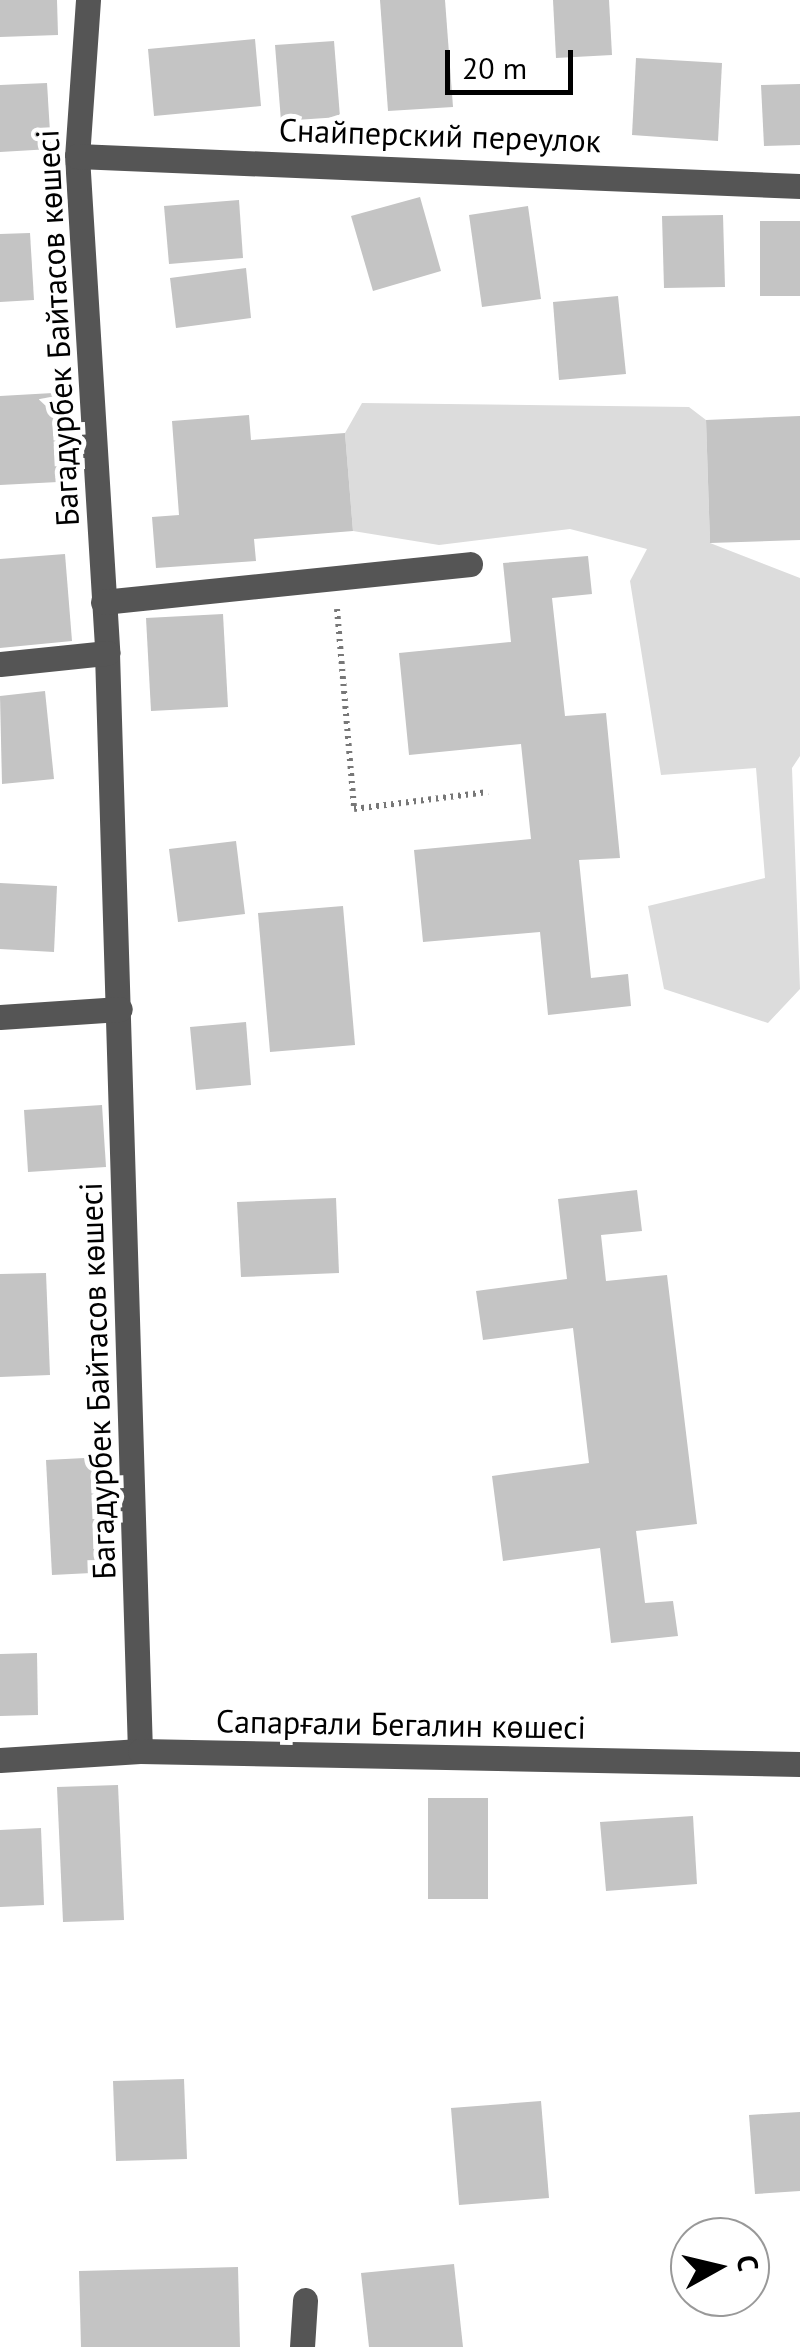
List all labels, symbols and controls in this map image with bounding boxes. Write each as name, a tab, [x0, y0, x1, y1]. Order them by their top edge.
scale bar	[450, 30, 578, 92]
text: 20 m	[462, 48, 527, 87]
street label: Снайперский переулок	[278, 110, 602, 160]
street label: Багадурбек Байтасов көшесі	[27, 129, 87, 527]
street label: Багадурбек Байтасов көшесі	[71, 1182, 123, 1580]
street label: Сапарғали Бегалин көшесі	[216, 1702, 586, 1746]
north arrow	[670, 2217, 770, 2317]
text: С	[729, 2253, 768, 2273]

